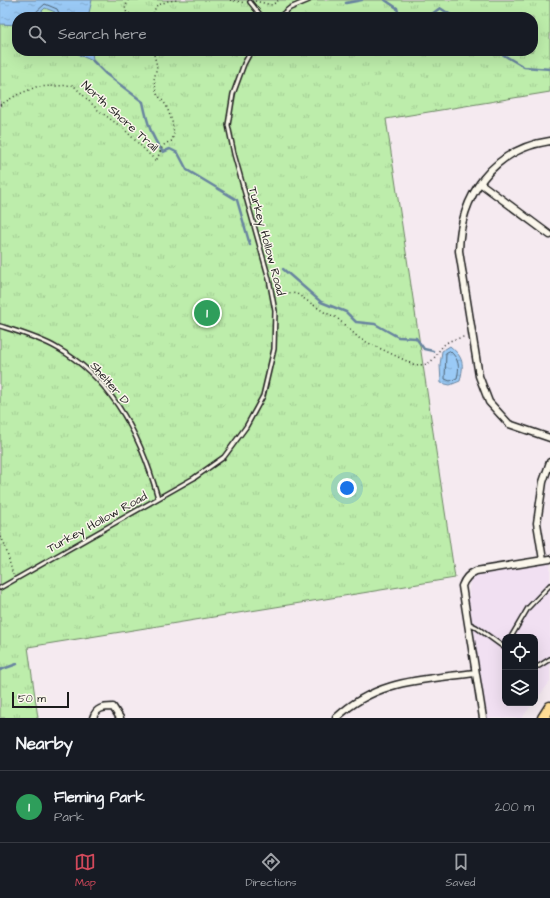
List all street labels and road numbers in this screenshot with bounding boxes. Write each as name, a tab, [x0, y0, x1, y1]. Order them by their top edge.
street label: North Shore Trail	[77, 77, 162, 156]
street label: Turkey Hollow Road	[243, 185, 289, 298]
street label: Shelter D	[86, 358, 133, 409]
street label: Turkey Hollow Road	[44, 488, 151, 558]

